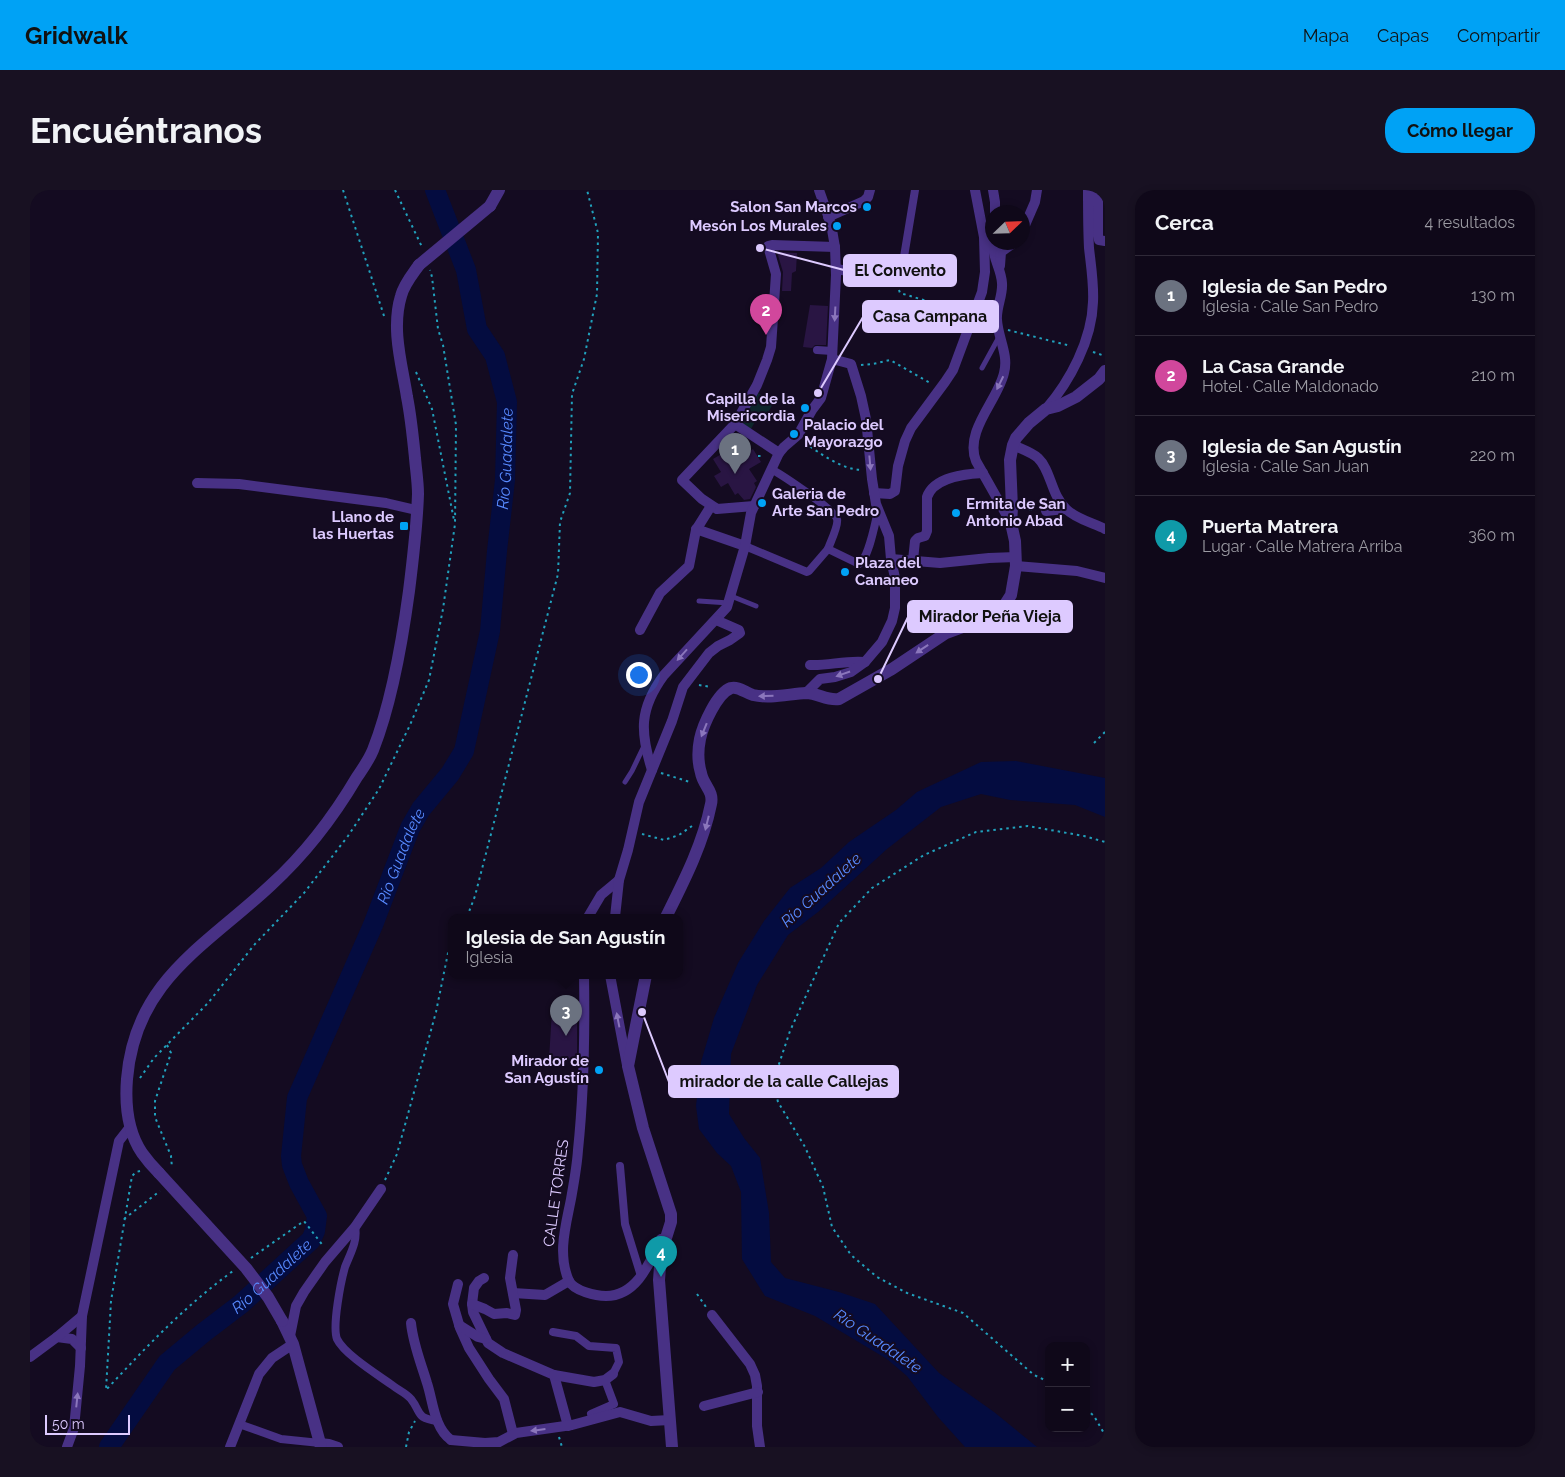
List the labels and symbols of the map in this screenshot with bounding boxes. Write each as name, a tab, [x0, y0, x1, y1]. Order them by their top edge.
place label: Salon San Marcos	[730, 198, 857, 216]
marker: Salon San Marcos	[861, 201, 873, 213]
north arrow	[985, 205, 1030, 250]
place label: Mesón Los Murales	[689, 217, 827, 235]
marker: Mesón Los Murales	[831, 220, 843, 232]
callout: El Convento	[844, 255, 956, 286]
text: El Convento	[854, 261, 946, 280]
pin: 2	[750, 294, 782, 335]
callout: Casa Campana	[863, 301, 998, 332]
one-way arrow	[831, 306, 839, 322]
text: Casa Campana	[873, 307, 987, 326]
one-way arrow	[996, 376, 1004, 390]
place label: Capilla de la Misericordia	[705, 390, 795, 425]
marker: Capilla de la Misericordia	[799, 402, 811, 414]
water label: Río Guadalete	[492, 407, 516, 510]
place label: Palacio del Mayorazgo	[804, 416, 884, 451]
marker: Palacio del Mayorazgo	[788, 428, 800, 440]
pin: 1	[719, 433, 751, 474]
one-way arrow	[867, 455, 875, 471]
place label: Galeria de Arte San Pedro	[772, 485, 879, 520]
place label: Ermita de San Antonio Abad	[966, 495, 1066, 530]
marker: Galeria de Arte San Pedro	[756, 497, 768, 509]
marker: Ermita de San Antonio Abad	[950, 507, 962, 519]
place label: Llano de las Huertas	[313, 508, 394, 543]
marker: Llano de las Huertas	[398, 520, 410, 532]
place label: Plaza del Cananeo	[855, 554, 921, 589]
marker: Plaza del Cananeo	[839, 566, 851, 578]
callout: Mirador Peña Vieja	[908, 601, 1072, 632]
text: Mirador Peña Vieja	[919, 607, 1061, 626]
one-way arrow	[915, 644, 929, 654]
one-way arrow	[676, 648, 688, 660]
your location	[626, 662, 652, 688]
one-way arrow	[835, 671, 850, 679]
one-way arrow	[758, 692, 774, 700]
one-way arrow	[699, 723, 707, 737]
water label: Río Guadalete	[372, 805, 429, 907]
one-way arrow	[702, 815, 710, 830]
water label: Río Guadalete	[777, 849, 865, 931]
pin: 3	[550, 995, 582, 1036]
one-way arrow	[614, 1013, 622, 1028]
place label: Mirador de San Agustín	[504, 1052, 589, 1087]
marker: Mirador de San Agustín	[593, 1064, 605, 1076]
callout: mirador de la calle Callejas	[669, 1066, 898, 1097]
text: mirador de la calle Callejas	[680, 1072, 888, 1091]
street label: CALLE TORRES	[540, 1138, 572, 1248]
water label: Río Guadalete	[228, 1235, 316, 1317]
pin: 4	[645, 1236, 677, 1277]
water label: Río Guadalete	[831, 1305, 926, 1378]
one-way arrow	[73, 1391, 81, 1407]
scale bar	[45, 1412, 130, 1435]
one-way arrow	[529, 1426, 545, 1434]

